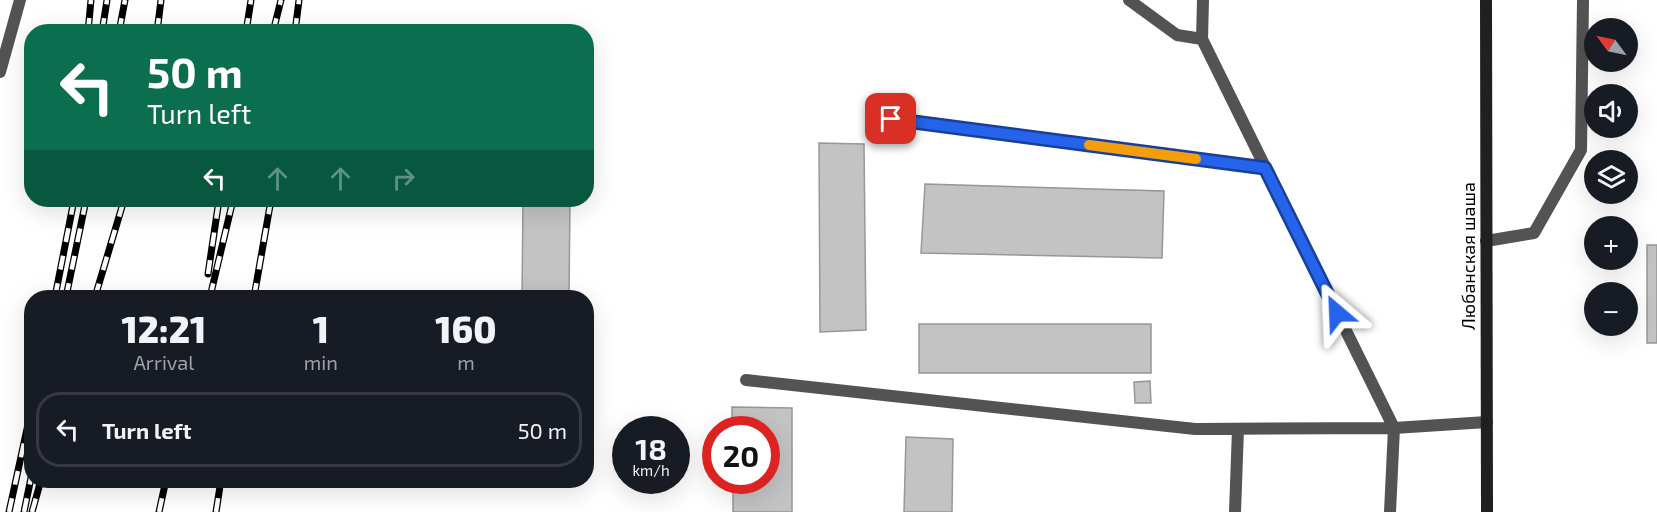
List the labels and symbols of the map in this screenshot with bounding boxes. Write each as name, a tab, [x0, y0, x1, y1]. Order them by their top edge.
north arrow	[1584, 18, 1638, 72]
pin	[865, 93, 916, 144]
street label: Любанская шаша	[1457, 182, 1479, 330]
position arrow	[1305, 281, 1369, 345]
speed limit sign: 20	[702, 416, 780, 494]

